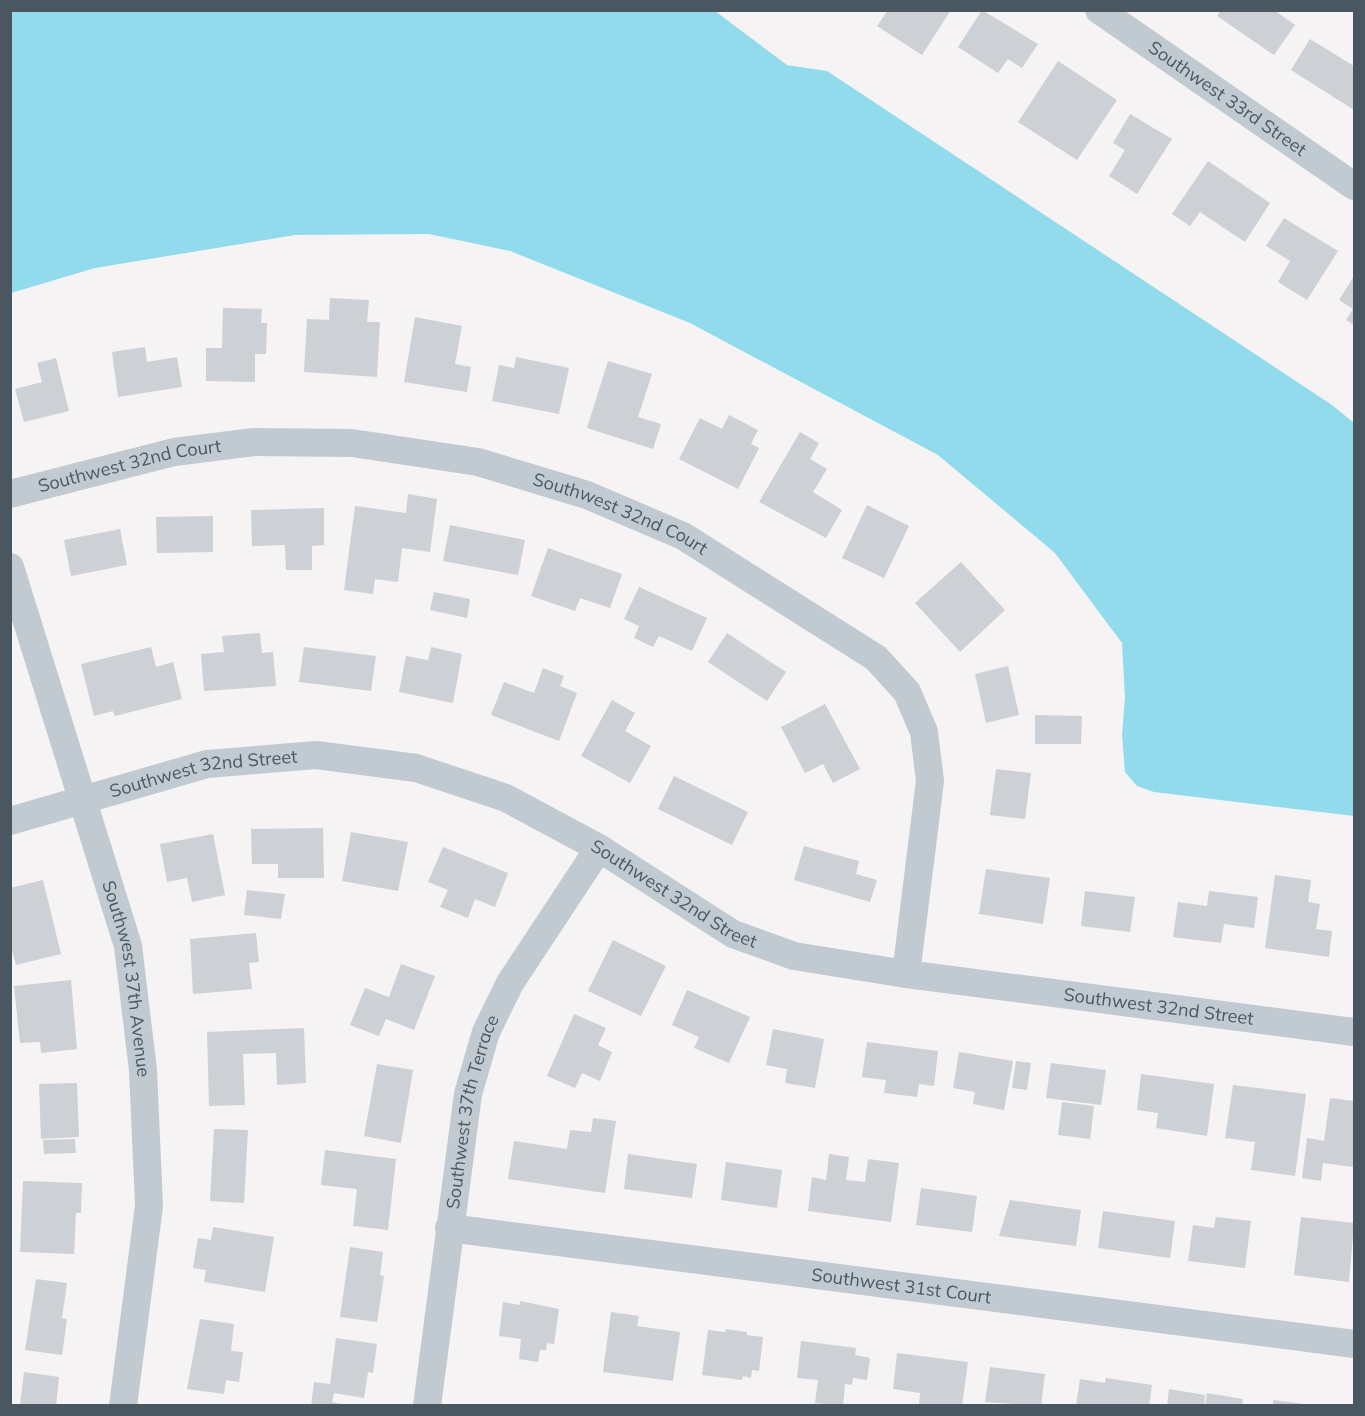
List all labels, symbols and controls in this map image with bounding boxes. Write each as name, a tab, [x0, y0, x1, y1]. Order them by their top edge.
street label: Southwest 33rd Street	[1144, 36, 1311, 161]
street label: Southwest 32nd Court	[35, 434, 222, 497]
street label: Southwest 32nd Court	[530, 467, 712, 560]
street label: Southwest 32nd Street	[107, 745, 298, 803]
street label: Southwest 32nd Street	[587, 834, 760, 953]
street label: Southwest 37th Avenue	[97, 878, 155, 1078]
street label: Southwest 32nd Street	[1062, 983, 1255, 1030]
street label: Southwest 37th Terrace	[441, 1010, 504, 1210]
street label: Southwest 31st Court	[810, 1263, 993, 1308]

